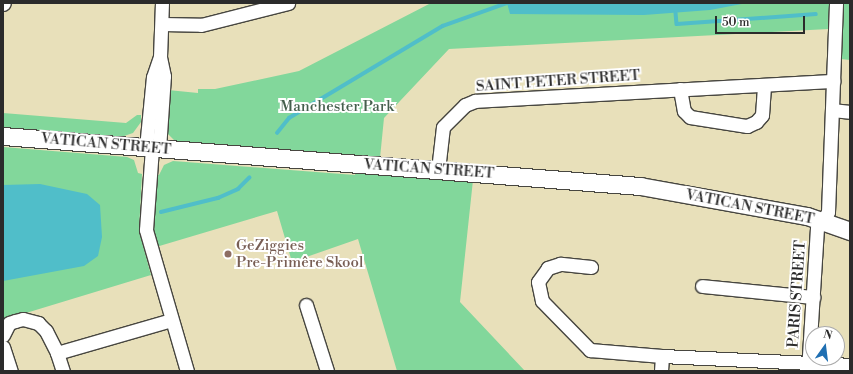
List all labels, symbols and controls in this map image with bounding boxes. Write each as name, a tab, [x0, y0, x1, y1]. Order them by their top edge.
scale bar	[717, 8, 807, 34]
text: 50 m	[722, 15, 750, 30]
street label: SAINT PETER STREET	[475, 66, 641, 96]
park label: Manchester Park	[280, 98, 394, 116]
street label: VATICAN STREET	[40, 129, 172, 159]
street label: VATICAN STREET	[363, 155, 495, 183]
street label: VATICAN STREET	[684, 186, 816, 228]
place label: GeZiggies Pre-Primêre Skool	[236, 236, 363, 271]
street label: PARIS STREET	[784, 240, 810, 348]
marker: GeZiggies Pre-Primêre Skool	[223, 249, 233, 259]
north arrow	[805, 326, 845, 366]
text: N	[822, 327, 834, 343]

